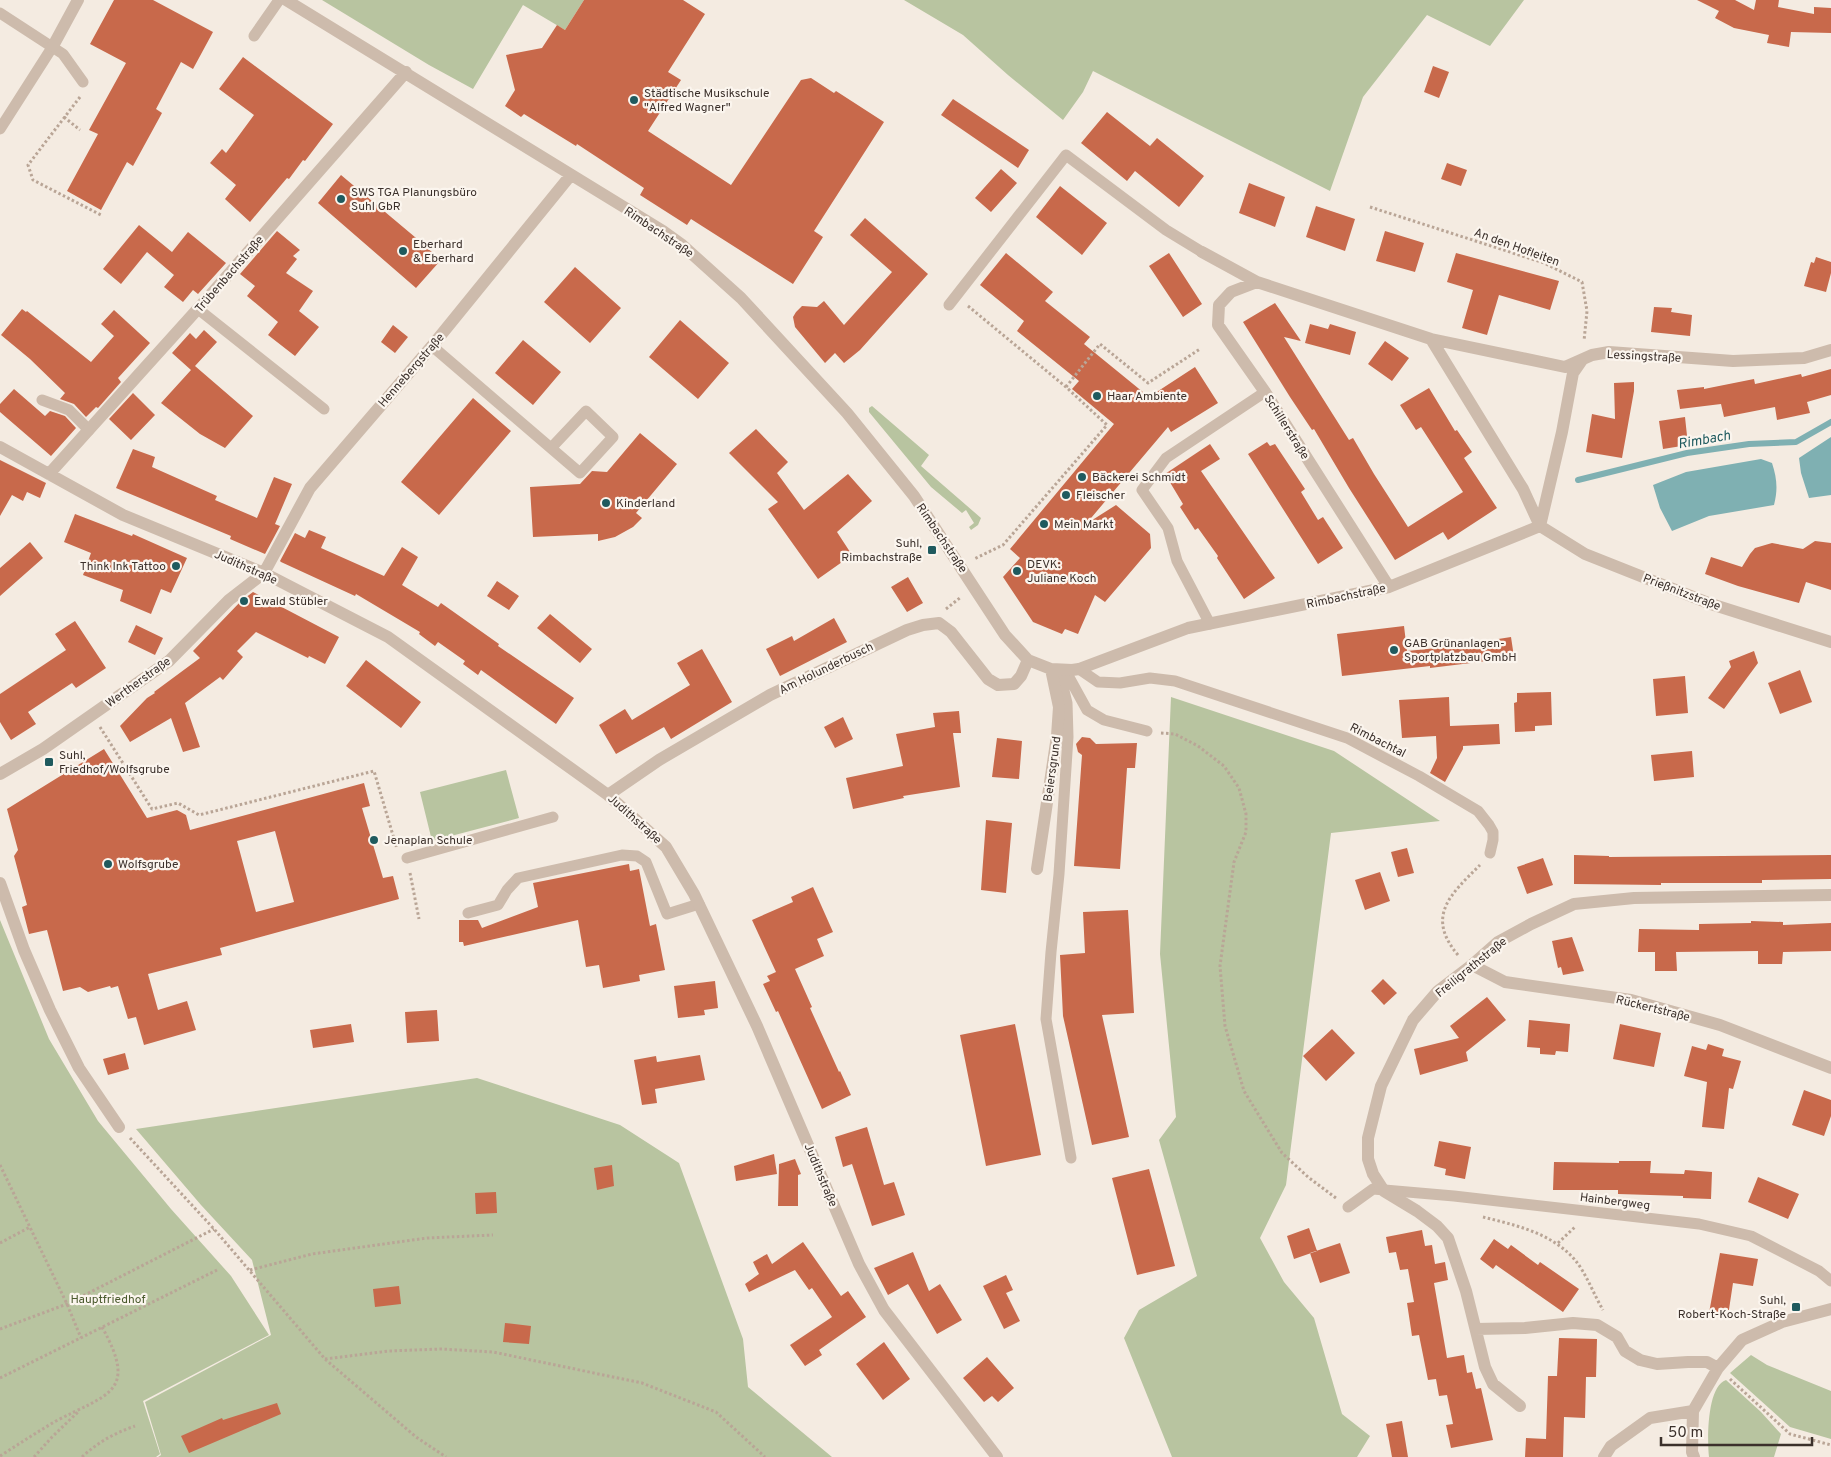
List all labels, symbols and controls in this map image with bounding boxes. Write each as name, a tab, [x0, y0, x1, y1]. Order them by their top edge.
place label: Städtische Musikschule "Alfred Wagner"	[644, 86, 769, 116]
marker: Städtische Musikschule "Alfred Wagner"	[628, 94, 640, 106]
place label: SWS TGA Planungsbüro Suhl GbR	[351, 185, 477, 215]
marker: SWS TGA Planungsbüro Suhl GbR	[335, 193, 347, 205]
street label: Rimbachstraße	[620, 204, 696, 262]
street label: An den Hofleiten	[1472, 225, 1562, 271]
street label: Trübenbachstraße	[192, 233, 268, 317]
place label: Eberhard & Eberhard	[413, 237, 474, 267]
marker: Eberhard & Eberhard	[397, 245, 409, 257]
street label: Hennebergstraße	[375, 330, 448, 411]
street label: Lessingstraße	[1606, 347, 1682, 367]
place label: Haar Ambiente	[1107, 389, 1187, 405]
marker: Haar Ambiente	[1091, 390, 1103, 402]
street label: Schillerstraße	[1260, 392, 1312, 463]
water label: Rimbach	[1677, 427, 1732, 453]
place label: Bäckerei Schmidt	[1092, 470, 1186, 486]
marker: Bäckerei Schmidt	[1076, 471, 1088, 483]
place label: Fleischer	[1076, 488, 1125, 504]
marker: Fleischer	[1060, 489, 1072, 501]
place label: Kinderland	[616, 496, 675, 512]
marker: Kinderland	[600, 497, 612, 509]
street label: Rimbachstraße	[912, 501, 970, 577]
place label: Mein Markt	[1054, 517, 1114, 533]
marker: Mein Markt	[1038, 518, 1050, 530]
place label: Suhl, Rimbachstraße	[841, 536, 922, 566]
marker: Suhl, Rimbachstraße	[926, 544, 938, 556]
street label: Judithstraße	[212, 547, 280, 589]
place label: DEVK: Juliane Koch	[1027, 557, 1096, 587]
place label: Think Ink Tattoo	[80, 559, 166, 575]
marker: Think Ink Tattoo	[170, 560, 182, 572]
marker: DEVK: Juliane Koch	[1011, 565, 1023, 577]
street label: Prießnitzstraße	[1641, 571, 1723, 615]
street label: Rimbachstraße	[1305, 581, 1387, 613]
place label: Ewald Stübler	[254, 594, 328, 610]
marker: Ewald Stübler	[238, 595, 250, 607]
place label: GAB Grünanlagen- Sportplatzbau GmbH	[1404, 636, 1517, 666]
street label: Am Holunderbusch	[777, 639, 876, 699]
marker: GAB Grünanlagen- Sportplatzbau GmbH	[1388, 644, 1400, 656]
street label: Wertherstraße	[103, 654, 174, 712]
street label: Rimbachtal	[1347, 720, 1408, 762]
street label: Beiersgrund	[1040, 735, 1066, 803]
place label: Suhl, Friedhof/Wolfsgrube	[59, 748, 170, 778]
marker: Suhl, Friedhof/Wolfsgrube	[43, 756, 55, 768]
street label: Judithstraße	[604, 791, 665, 848]
place label: Jenaplan Schule	[384, 833, 472, 849]
marker: Jenaplan Schule	[368, 834, 380, 846]
place label: Wolfsgrube	[118, 857, 178, 873]
marker: Wolfsgrube	[102, 858, 114, 870]
street label: Freiligrathstraße	[1432, 934, 1511, 1002]
street label: Rückertstraße	[1614, 992, 1692, 1026]
street label: Judithstraße	[800, 1141, 841, 1210]
street label: Hainbergweg	[1579, 1190, 1651, 1214]
park label: Hauptfriedhof	[71, 1292, 145, 1308]
place label: Suhl, Robert-Koch-Straße	[1678, 1293, 1786, 1323]
marker: Suhl, Robert-Koch-Straße	[1790, 1301, 1802, 1313]
scale bar	[1661, 1414, 1812, 1446]
text: 50 m	[1668, 1424, 1703, 1443]

